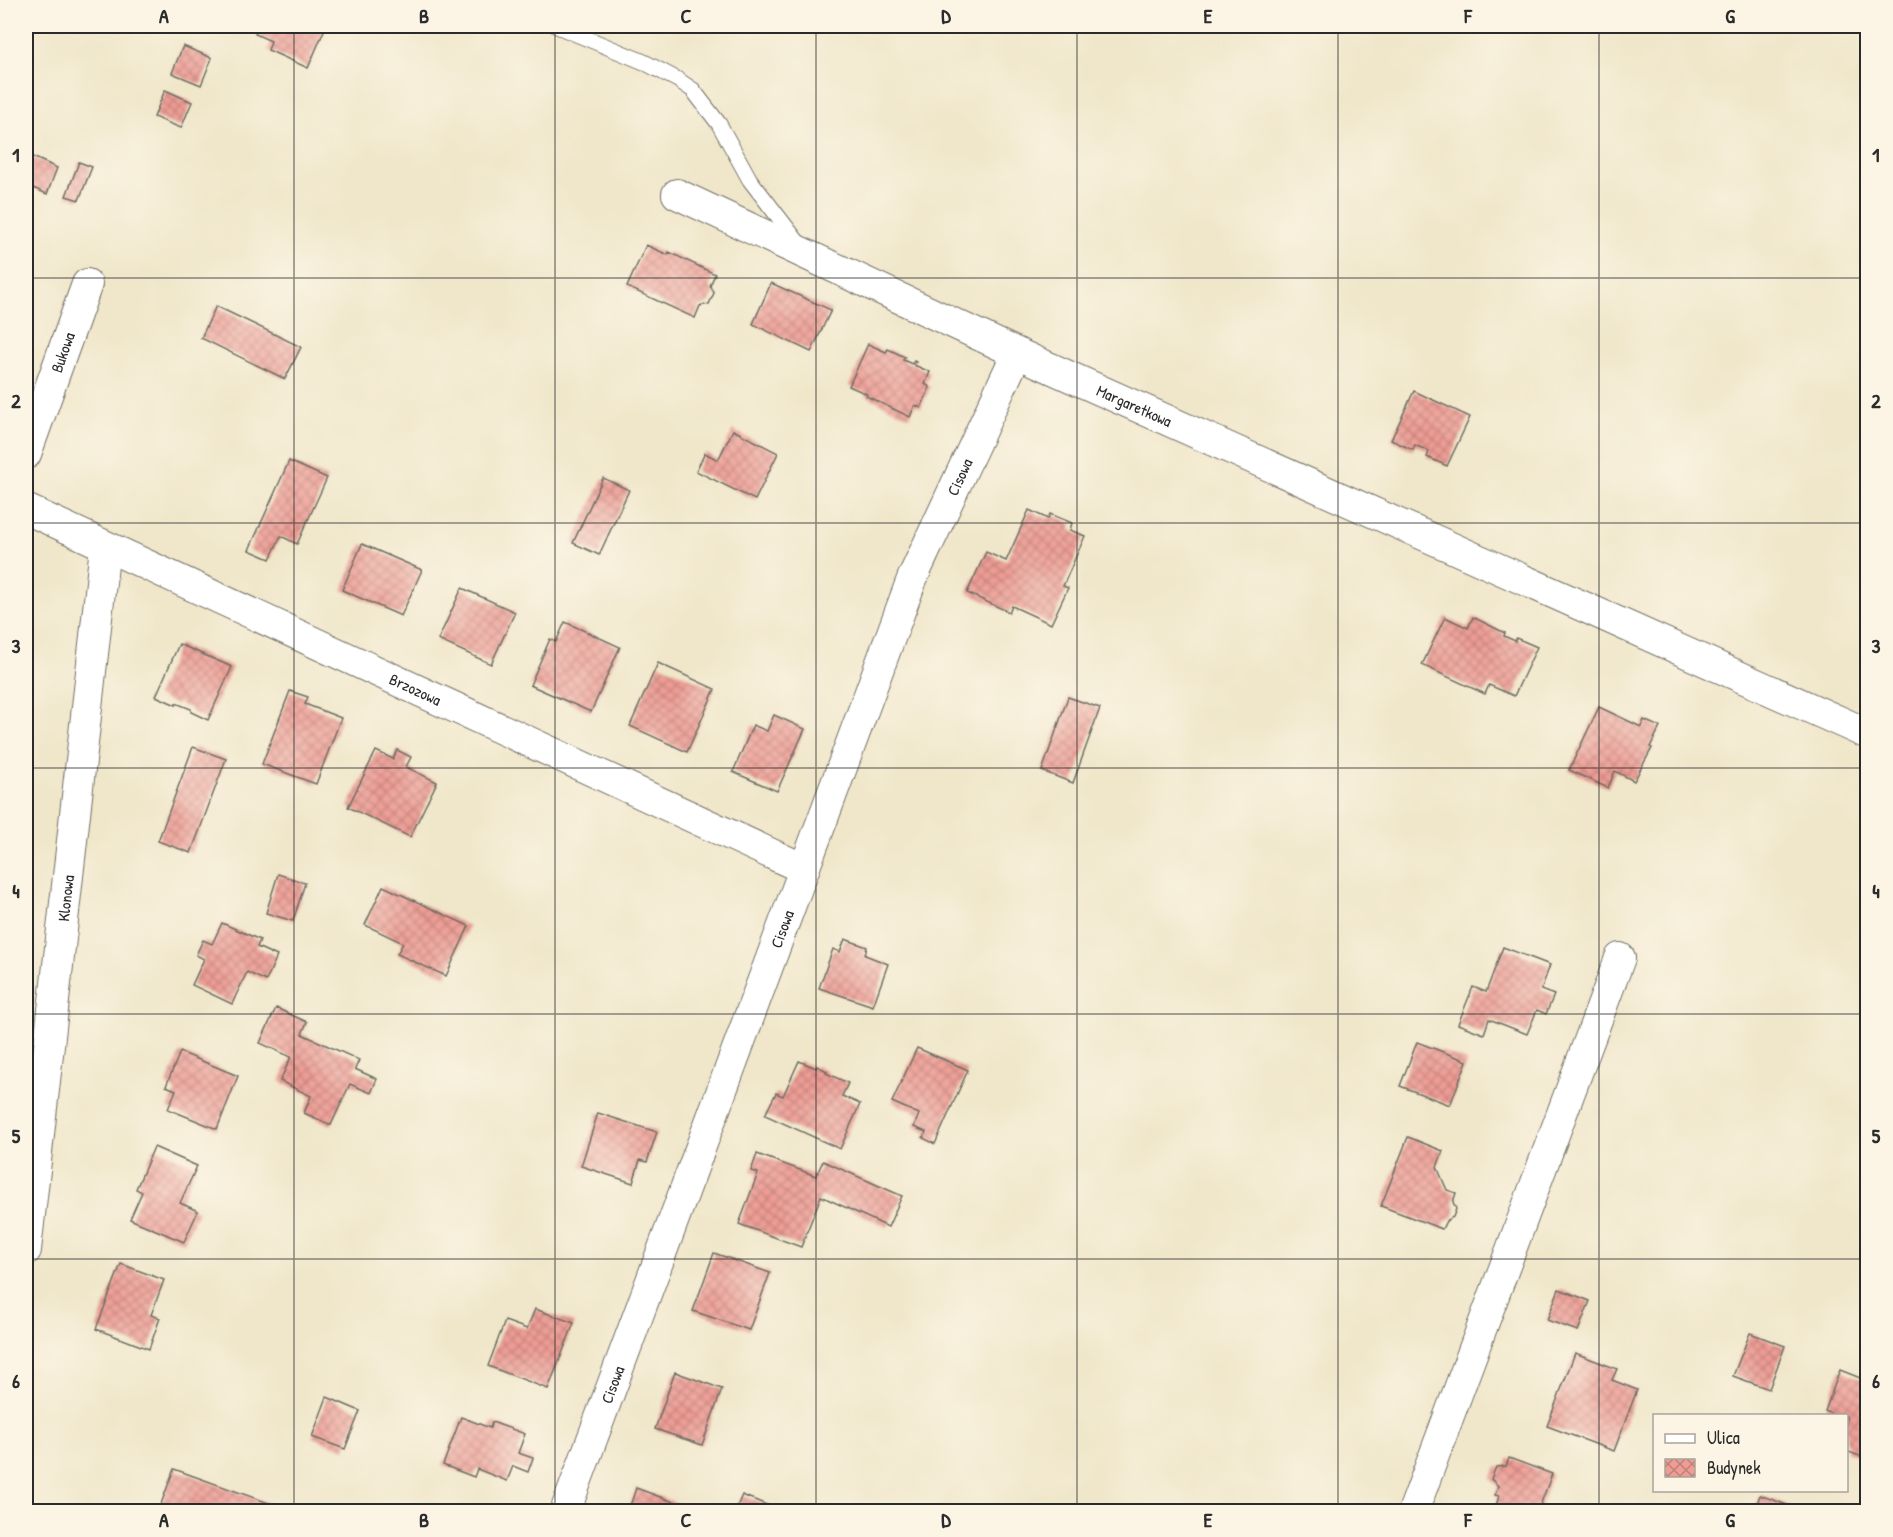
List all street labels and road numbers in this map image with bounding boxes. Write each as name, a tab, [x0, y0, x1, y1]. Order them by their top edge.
street label: Bukowa	[45, 329, 80, 376]
street label: Margaretkowa	[1093, 379, 1176, 432]
street label: Cisowa	[941, 455, 978, 499]
street label: Brzozowa	[386, 668, 445, 711]
street label: Klonowa	[52, 874, 79, 923]
street label: Cisowa	[765, 907, 799, 951]
street label: Cisowa	[595, 1363, 629, 1407]

